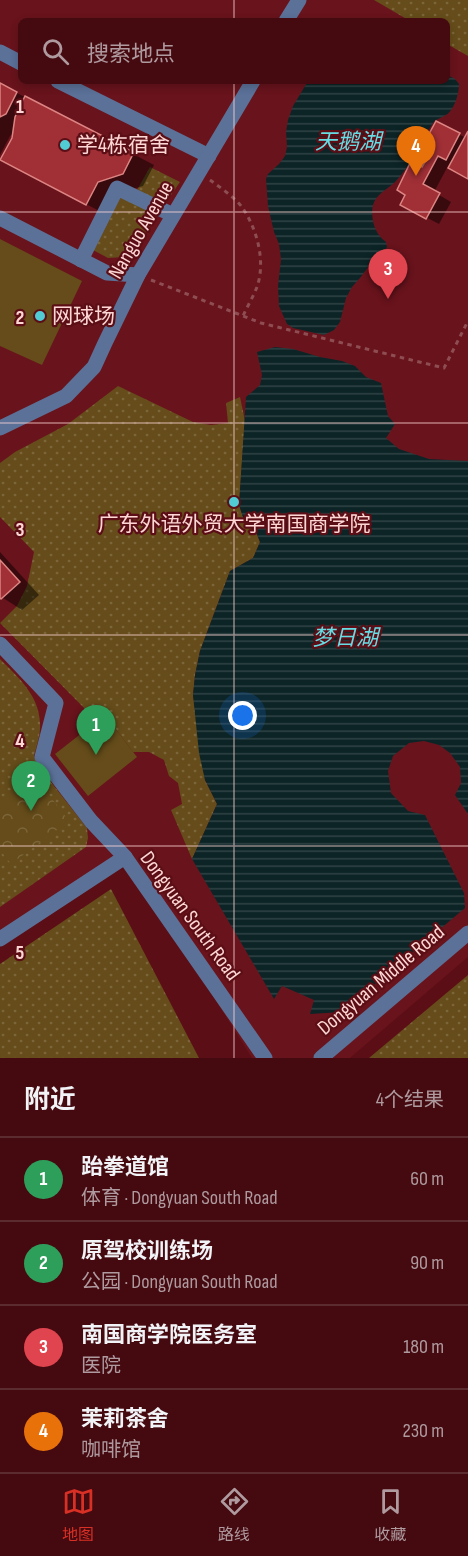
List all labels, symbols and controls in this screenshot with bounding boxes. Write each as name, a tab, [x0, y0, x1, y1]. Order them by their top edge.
search box	[18, 18, 450, 84]
icon: search	[39, 35, 72, 68]
text: 搜索地点	[87, 41, 175, 68]
text: 1	[16, 95, 24, 119]
pin: 4	[396, 126, 436, 176]
water label: 天鹅湖	[315, 129, 384, 156]
place label: 学4栋宿舍	[77, 133, 170, 158]
marker: 学4栋宿舍	[58, 138, 72, 152]
street label: Nanguo Avenue	[103, 177, 179, 283]
pin: 3	[368, 250, 408, 299]
place label: 网球场	[52, 304, 115, 329]
text: 2	[16, 306, 24, 330]
marker: 网球场	[33, 309, 47, 323]
marker: 广东外语外贸大学南国商学院	[227, 495, 241, 509]
place label: 广东外语外贸大学南国商学院	[98, 512, 371, 537]
text: 3	[16, 518, 25, 542]
water label: 梦日湖	[312, 625, 381, 652]
your location	[228, 701, 257, 730]
pin: 1	[76, 706, 116, 755]
text: 4	[15, 729, 25, 753]
pin: 2	[12, 762, 51, 811]
street label: Dongyuan South Road	[135, 847, 245, 985]
street label: Dongyuan Middle Road	[312, 920, 450, 1040]
text: 5	[16, 941, 25, 965]
text: 附近	[24, 1085, 76, 1116]
text: 4个结果	[376, 1088, 444, 1112]
text: 跆拳道馆	[81, 1154, 169, 1181]
text: 1	[40, 1167, 47, 1191]
text: 60 m	[410, 1167, 444, 1191]
text: 体育 · Dongyuan South Road	[81, 1186, 278, 1210]
text: 原驾校训练场	[81, 1238, 213, 1265]
text: 2	[39, 1251, 48, 1275]
text: 90 m	[410, 1251, 444, 1275]
text: 公园 · Dongyuan South Road	[81, 1270, 278, 1294]
text: 南国商学院医务室	[81, 1322, 257, 1349]
text: 3	[39, 1335, 48, 1359]
text: 180 m	[403, 1335, 444, 1359]
text: 医院	[81, 1354, 121, 1378]
text: 茉莉茶舍	[81, 1406, 169, 1433]
text: 4	[39, 1419, 48, 1443]
text: 230 m	[402, 1419, 444, 1443]
text: 咖啡馆	[81, 1438, 141, 1462]
tab: 地图	[62, 1485, 95, 1545]
tab: 路线	[218, 1485, 251, 1545]
tab: 收藏	[374, 1485, 407, 1545]

